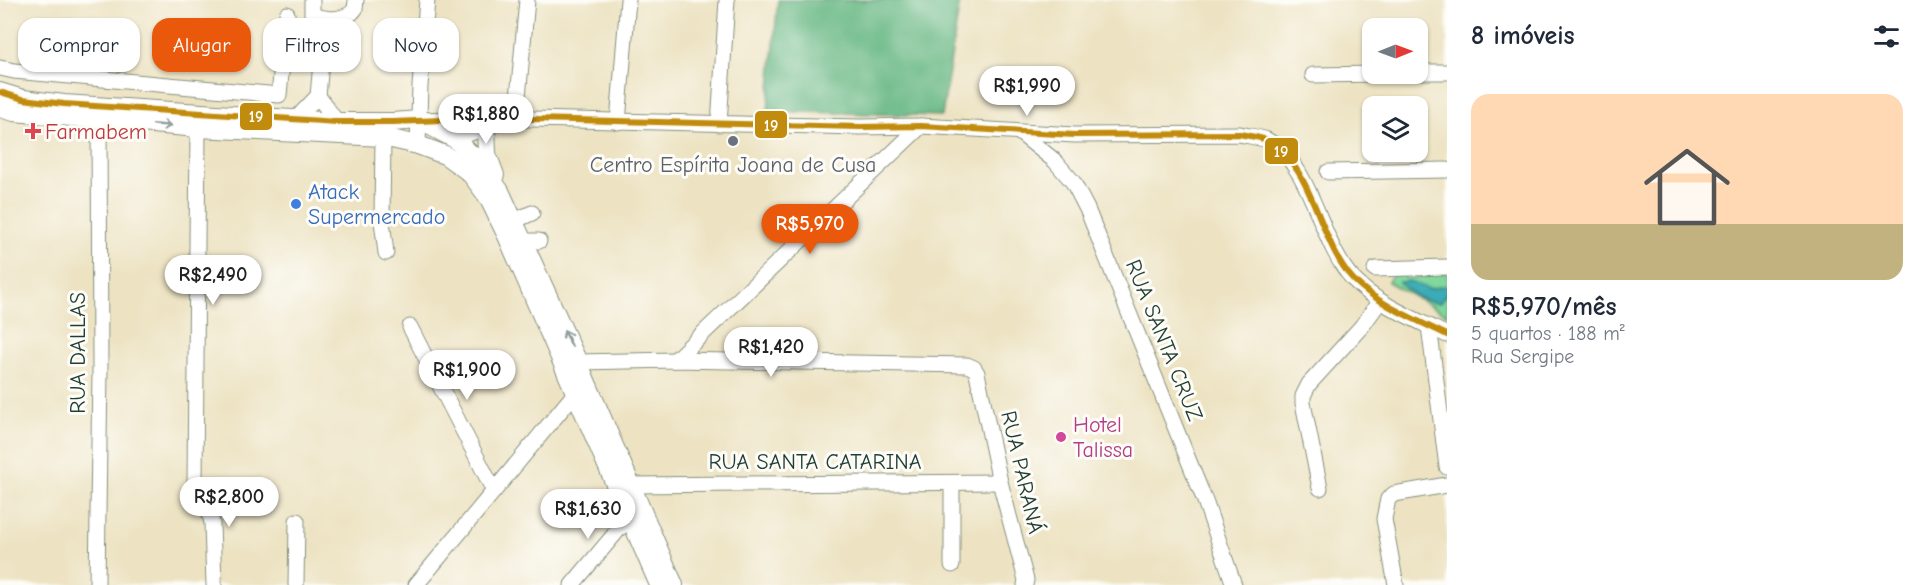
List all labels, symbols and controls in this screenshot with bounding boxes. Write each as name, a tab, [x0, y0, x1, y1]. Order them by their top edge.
chip: Comprar	[18, 18, 140, 72]
chip: Alugar	[152, 18, 251, 72]
chip: Filtros	[263, 18, 361, 72]
chip: Novo	[373, 18, 459, 72]
north arrow	[1362, 18, 1428, 84]
map controls	[1362, 18, 1428, 162]
icon: filters	[1870, 20, 1903, 53]
text: 8 imóveis	[1471, 21, 1575, 51]
pin: R$1,990	[972, 66, 1082, 117]
text: R$1,990	[993, 74, 1061, 97]
pin: R$1,880	[431, 94, 541, 145]
button: layers	[1362, 96, 1428, 162]
line badge: 19	[239, 102, 273, 131]
text: R$1,880	[452, 102, 520, 125]
text: 19	[249, 108, 263, 126]
line badge: 19	[754, 110, 788, 139]
text: 19	[764, 117, 778, 135]
place label: Farmabem	[45, 119, 147, 145]
one-way arrow	[152, 120, 172, 131]
marker: Farmabem	[26, 124, 40, 138]
icon: home	[1633, 133, 1741, 241]
marker: Centro Espírita Joana de Cusa	[726, 134, 740, 148]
line badge: 19	[1264, 137, 1299, 165]
text: 19	[1274, 143, 1288, 161]
place label: Centro Espírita Joana de Cusa	[590, 152, 876, 178]
place label: Atack Supermercado	[308, 179, 445, 230]
marker: Atack Supermercado	[289, 197, 303, 211]
pin: R$5,970	[755, 204, 865, 255]
text: R$5,970	[775, 212, 845, 235]
pin: R$2,490	[158, 255, 268, 306]
street label: RUA SANTA CRUZ	[1120, 256, 1208, 425]
text: R$2,490	[179, 263, 247, 286]
street label: RUA DALLAS	[65, 292, 91, 414]
text: R$5,970/mês	[1471, 292, 1617, 322]
text: 5 quartos · 188 m²	[1471, 322, 1625, 345]
pin: R$1,420	[716, 327, 826, 378]
one-way arrow	[561, 330, 573, 348]
text: R$1,420	[738, 335, 804, 358]
text: Rua Sergipe	[1471, 345, 1574, 368]
pin: R$1,900	[412, 350, 522, 401]
text: R$1,900	[433, 358, 501, 381]
street label: RUA PARANÁ	[995, 408, 1049, 536]
place label: Hotel Talissa	[1073, 412, 1133, 463]
marker: Hotel Talissa	[1054, 430, 1068, 444]
street label: RUA SANTA CATARINA	[708, 449, 922, 475]
pin: R$2,800	[174, 477, 284, 528]
text: R$2,800	[194, 485, 264, 508]
pin: R$1,630	[533, 489, 643, 540]
text: R$1,630	[554, 497, 622, 520]

